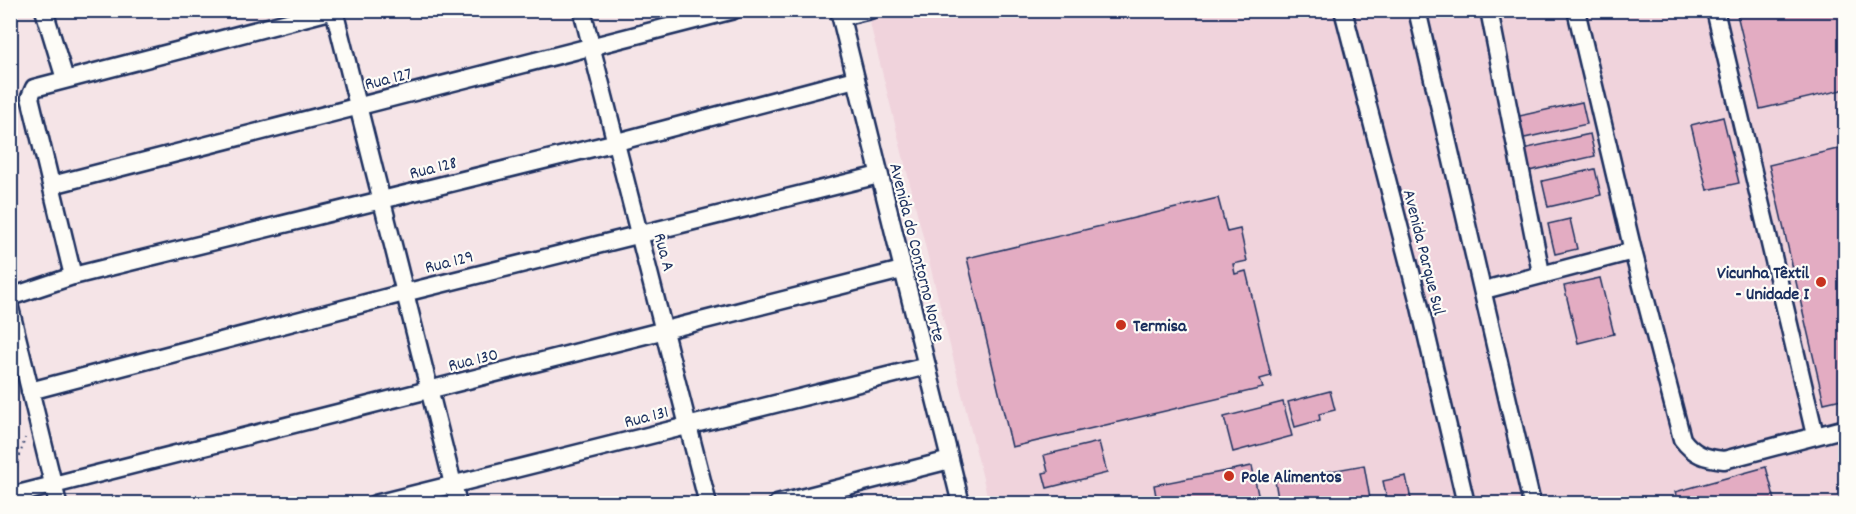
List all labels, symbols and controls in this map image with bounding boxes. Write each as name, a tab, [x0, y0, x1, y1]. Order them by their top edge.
street label: Rua 127	[362, 62, 415, 98]
street label: Rua 128	[407, 151, 460, 187]
street label: Avenida do Contorno Norte	[881, 161, 950, 345]
street label: Avenida Parque Sul	[1395, 187, 1450, 319]
street label: Rua A	[645, 231, 680, 275]
street label: Rua 129	[423, 245, 476, 281]
place label: Vicunha Têxtil - Unidade I	[1717, 262, 1810, 308]
marker: Vicunha Têxtil - Unidade I	[1814, 275, 1828, 289]
place label: Termisa	[1133, 315, 1187, 340]
marker: Termisa	[1114, 318, 1128, 332]
street label: Rua 130	[446, 343, 501, 380]
street label: Rua 131	[622, 401, 671, 436]
place label: Pole Alimentos	[1241, 466, 1342, 491]
marker: Pole Alimentos	[1222, 469, 1236, 483]

